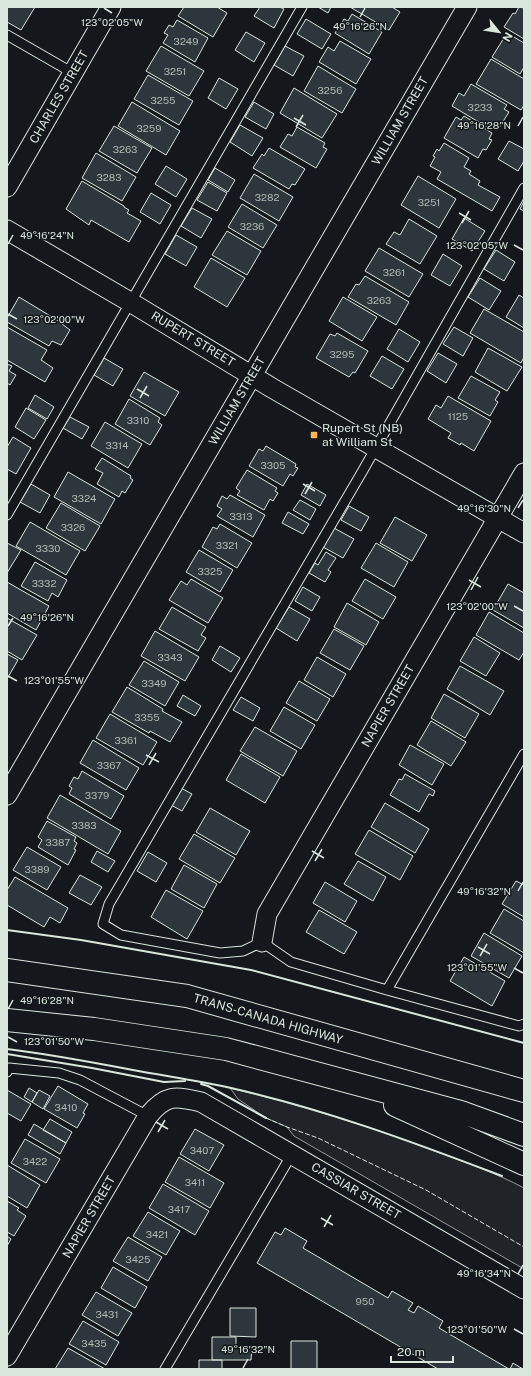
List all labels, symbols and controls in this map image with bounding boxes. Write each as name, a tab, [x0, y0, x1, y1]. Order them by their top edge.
north arrow	[479, 12, 519, 52]
text: 123°02'05"W	[81, 16, 143, 28]
text: 49°16'26"N	[333, 20, 387, 32]
text: N	[500, 30, 515, 44]
house number: 3249	[174, 35, 198, 47]
street label: CHARLES STREET	[27, 48, 91, 146]
house number: 3251	[164, 65, 186, 77]
street label: WILLIAM STREET	[369, 74, 431, 168]
house number: 3256	[318, 84, 342, 96]
house number: 3255	[150, 94, 176, 106]
house number: 3233	[468, 101, 492, 113]
text: 49°16'28"N	[457, 119, 511, 131]
house number: 3259	[137, 122, 161, 134]
house number: 3263	[113, 143, 137, 155]
house number: 3283	[97, 171, 121, 183]
house number: 3282	[255, 191, 279, 203]
house number: 3251	[418, 196, 440, 208]
house number: 3236	[240, 220, 264, 232]
text: 49°16'24"N	[20, 229, 74, 241]
text: 123°02'05"W	[446, 239, 508, 251]
house number: 3261	[383, 266, 405, 278]
house number: 3263	[367, 294, 391, 306]
street label: RUPERT STREET	[149, 309, 237, 369]
text: 123°02'00"W	[23, 313, 85, 325]
house number: 3295	[330, 348, 354, 360]
street label: WILLIAM STREET	[206, 354, 268, 448]
house number: 1125	[448, 410, 468, 422]
house number: 3310	[127, 414, 149, 426]
place label: Rupert St (NB) at William St	[322, 421, 403, 449]
marker: Rupert St (NB) at William St	[309, 430, 319, 440]
house number: 3314	[106, 439, 128, 451]
house number: 3305	[261, 459, 286, 471]
house number: 3324	[72, 492, 96, 504]
text: 49°16'30"N	[457, 502, 511, 514]
house number: 3313	[230, 510, 252, 522]
house number: 3326	[61, 521, 85, 533]
house number: 3321	[216, 539, 238, 551]
house number: 3330	[36, 542, 60, 554]
house number: 3325	[198, 565, 222, 577]
house number: 3332	[32, 577, 56, 589]
text: 123°02'00"W	[446, 600, 508, 612]
text: 49°16'26"N	[20, 611, 74, 623]
house number: 3343	[157, 651, 183, 663]
street label: NAPIER STREET	[359, 662, 417, 750]
text: 123°01'55"W	[24, 674, 85, 686]
house number: 3349	[141, 677, 167, 689]
house number: 3355	[134, 711, 160, 723]
house number: 3361	[115, 734, 137, 746]
house number: 3367	[97, 759, 121, 771]
house number: 3379	[85, 789, 109, 801]
house number: 3383	[71, 819, 97, 831]
house number: 3387	[46, 836, 70, 848]
house number: 3389	[24, 863, 50, 875]
text: 49°16'32"N	[457, 885, 511, 897]
text: 123°01'55"W	[447, 961, 508, 973]
street label: TRANS-CANADA HIGHWAY	[192, 991, 345, 1047]
text: 49°16'28"N	[20, 994, 74, 1006]
text: 123°01'50"W	[24, 1035, 84, 1047]
house number: 3410	[55, 1101, 77, 1113]
house number: 3407	[190, 1144, 214, 1156]
house number: 3422	[23, 1155, 47, 1167]
street label: CASSIAR STREET	[309, 1160, 403, 1222]
street label: NAPIER STREET	[60, 1173, 118, 1261]
house number: 3411	[185, 1176, 205, 1188]
house number: 3417	[168, 1203, 190, 1215]
house number: 3421	[146, 1228, 168, 1240]
house number: 3425	[126, 1253, 150, 1265]
text: 49°16'34"N	[457, 1267, 511, 1279]
house number: 950	[356, 1295, 374, 1307]
house number: 3431	[96, 1308, 118, 1320]
text: 123°01'50"W	[447, 1323, 507, 1335]
house number: 3435	[81, 1337, 107, 1349]
scale bar	[391, 1338, 453, 1364]
text: 49°16'32"N	[221, 1343, 275, 1355]
text: 20 m	[397, 1345, 425, 1359]

